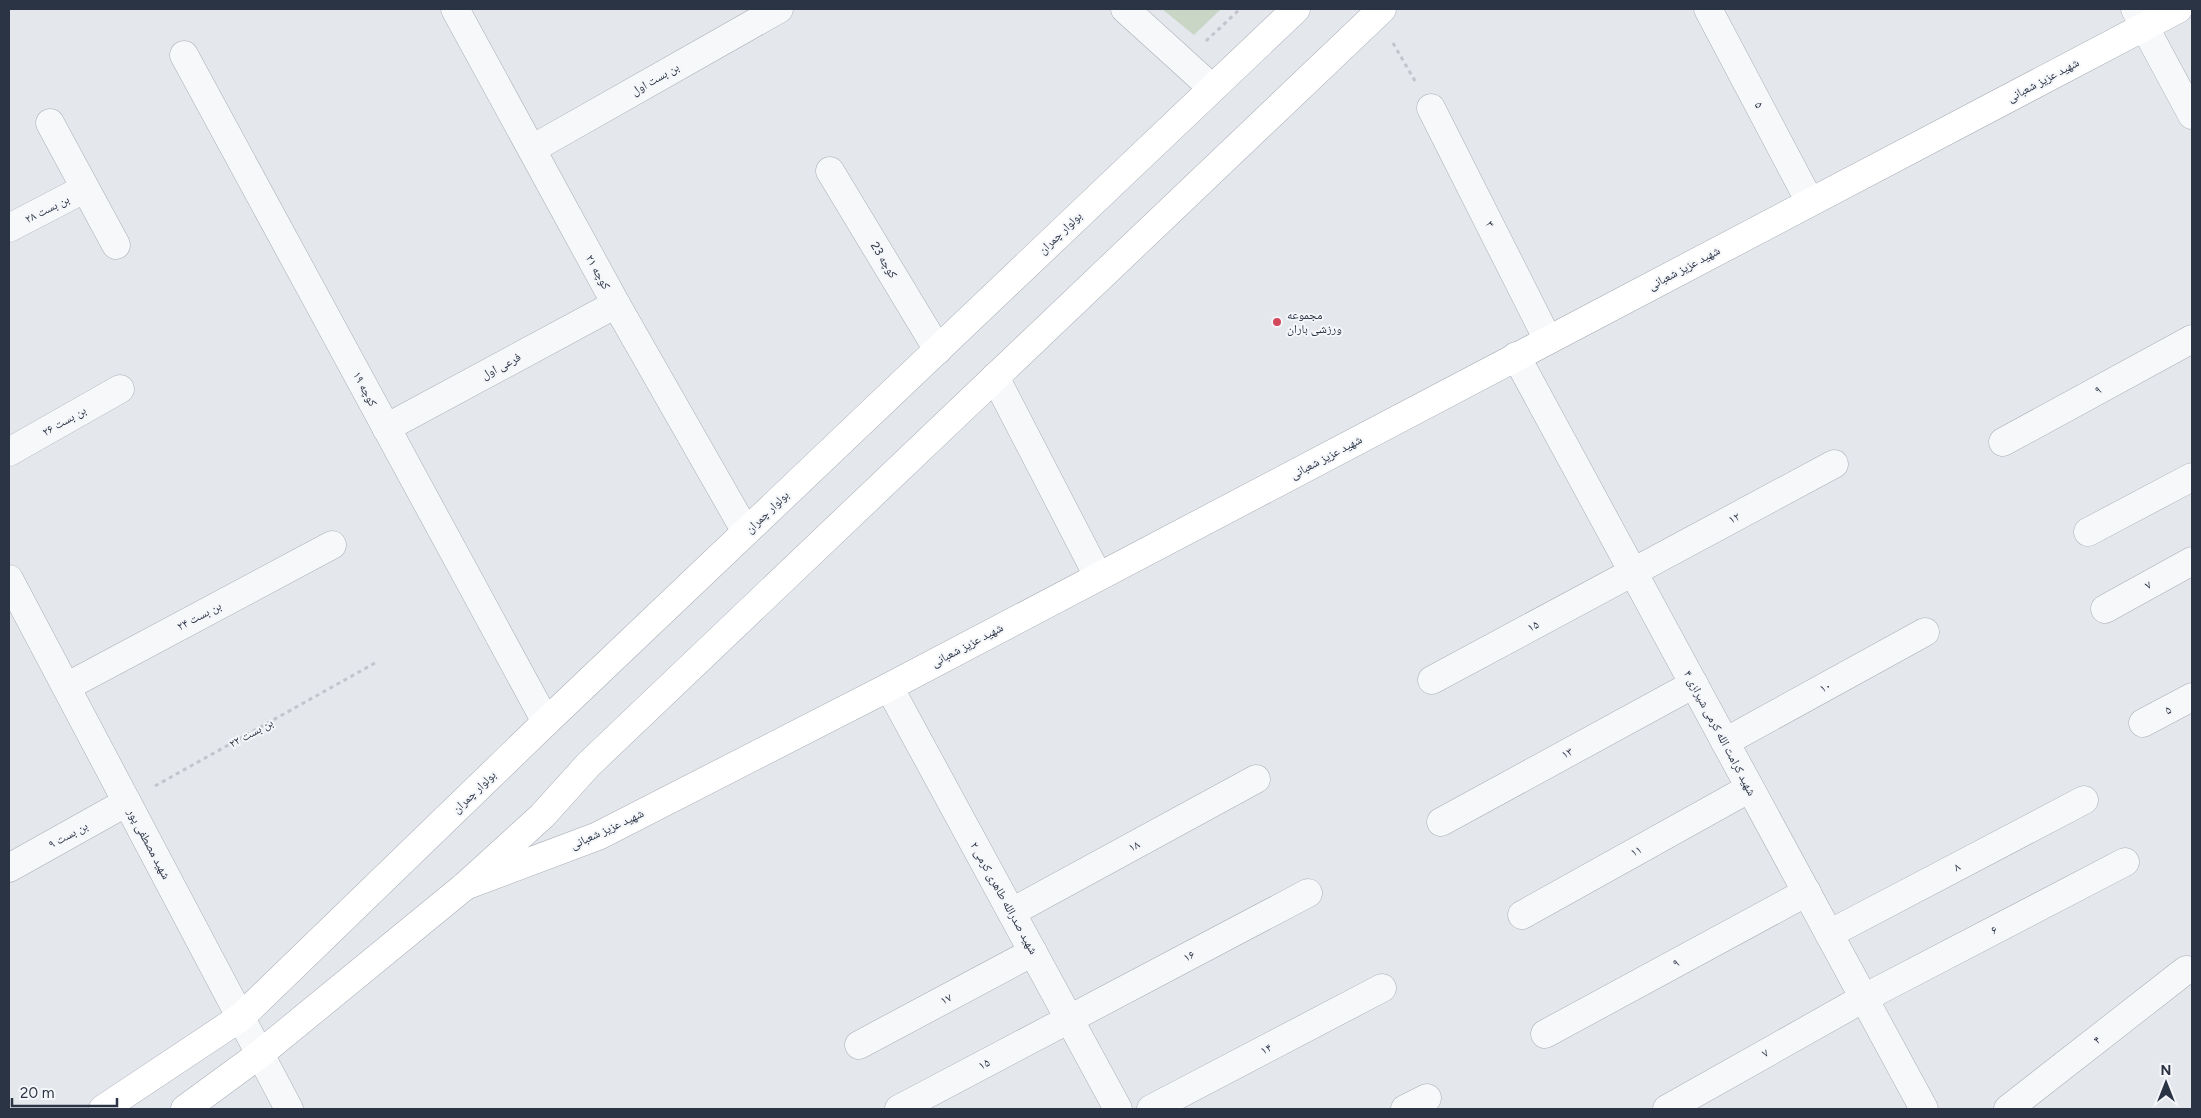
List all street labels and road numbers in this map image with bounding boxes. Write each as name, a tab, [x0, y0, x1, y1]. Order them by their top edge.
street label: شهید عزیز شعبانی	[2005, 55, 2082, 105]
street label: بن بست اول	[629, 60, 682, 99]
street label: ۵	[1752, 99, 1766, 111]
street label: بن بست ۲۸	[22, 192, 72, 226]
street label: بولوار چمران	[1035, 209, 1085, 257]
street label: ۳	[1483, 218, 1497, 230]
street label: کوچه 23	[868, 239, 900, 281]
street label: شهید عزیز شعبانی	[1646, 243, 1723, 293]
street label: کوچه ۲۱	[583, 252, 613, 292]
street label: فرعی اول	[479, 350, 523, 382]
street label: کوچه ۱۹	[350, 369, 380, 409]
street label: ۹	[2092, 383, 2104, 397]
street label: بن بست ۲۶	[40, 403, 89, 439]
street label: شهید عزیز شعبانی	[1288, 432, 1365, 482]
street label: بولوار چمران	[742, 488, 792, 536]
street label: ۱۲	[1726, 509, 1742, 527]
street label: ۷	[2142, 577, 2154, 592]
street label: بن بست ۲۴	[174, 599, 224, 634]
street label: ۱۵	[1525, 617, 1541, 635]
street label: شهید عزیز شعبانی	[929, 620, 1006, 670]
street label: شهید کرامت الله کرمی شیرازی ۴	[1681, 668, 1759, 798]
street label: ۱۰	[1817, 678, 1833, 696]
street label: ۵	[2162, 703, 2174, 717]
street label: بن بست ۲۲	[227, 715, 276, 751]
street label: ۱۳	[1559, 744, 1575, 762]
street label: بولوار چمران	[449, 768, 499, 816]
street label: شهید مصطفی پور	[124, 805, 174, 882]
street label: شهید عزیز شعبانی	[568, 806, 646, 852]
street label: بن بست ۹	[46, 819, 90, 852]
street label: ۱۸	[1126, 837, 1143, 855]
street label: شهید صدرالله طاهری کرمی ۲	[967, 839, 1041, 957]
street label: ۱۱	[1628, 842, 1644, 860]
street label: ۸	[1951, 859, 1963, 874]
street label: ۶	[1988, 923, 2000, 937]
street label: ۱۶	[1181, 947, 1197, 965]
street label: ۹	[1670, 956, 1682, 970]
street label: ۱۷	[938, 990, 955, 1008]
street label: ۴	[2091, 1033, 2103, 1047]
street label: ۱۴	[1258, 1040, 1274, 1058]
street label: ۷	[1759, 1045, 1771, 1060]
street label: ۱۵	[976, 1055, 992, 1073]

